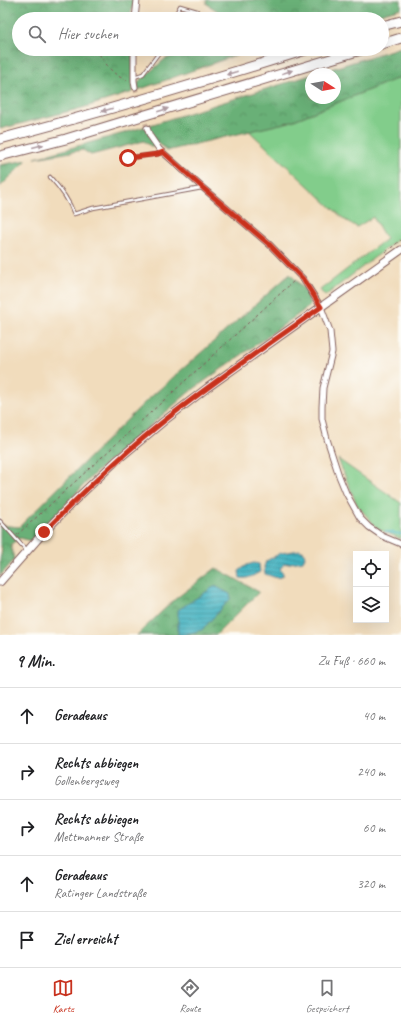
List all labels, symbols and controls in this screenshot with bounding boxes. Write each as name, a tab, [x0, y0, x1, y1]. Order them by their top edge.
search box	[12, 12, 389, 56]
icon: search	[26, 23, 48, 45]
text: Hier suchen	[58, 25, 118, 44]
north arrow	[305, 68, 341, 104]
one-way arrow	[281, 69, 293, 75]
one-way arrow	[225, 70, 237, 76]
one-way arrow	[101, 107, 113, 113]
one-way arrow	[157, 107, 169, 113]
one-way arrow	[32, 143, 44, 149]
route start	[119, 149, 137, 167]
route end	[35, 523, 53, 541]
map controls	[353, 551, 389, 623]
button: locate	[353, 551, 389, 587]
button: layers	[353, 587, 389, 623]
text: 9 Min.	[16, 651, 55, 672]
text: Zu Fuß · 660 m	[318, 653, 385, 669]
icon: ahead	[16, 705, 38, 727]
text: Geradeaus	[54, 706, 107, 725]
text: 40 m	[363, 708, 385, 724]
text: Rechts abbiegen	[54, 754, 138, 773]
icon: right	[16, 761, 38, 783]
text: 240 m	[357, 764, 385, 780]
text: Gollenbergsweg	[54, 773, 119, 789]
text: Rechts abbiegen	[54, 810, 138, 829]
icon: right	[16, 817, 38, 839]
text: 60 m	[363, 820, 385, 836]
text: Mettmanner Straße	[54, 829, 143, 845]
text: Geradeaus	[54, 866, 107, 885]
icon: ahead	[16, 873, 38, 895]
text: 320 m	[357, 876, 385, 892]
text: Ratinger Landstraße	[54, 885, 146, 901]
icon: arrive	[16, 929, 38, 951]
text: Ziel erreicht	[54, 930, 117, 949]
tab: Karte	[52, 977, 74, 1015]
tab: Route	[179, 977, 201, 1015]
tab: Gespeichert	[306, 977, 349, 1015]

